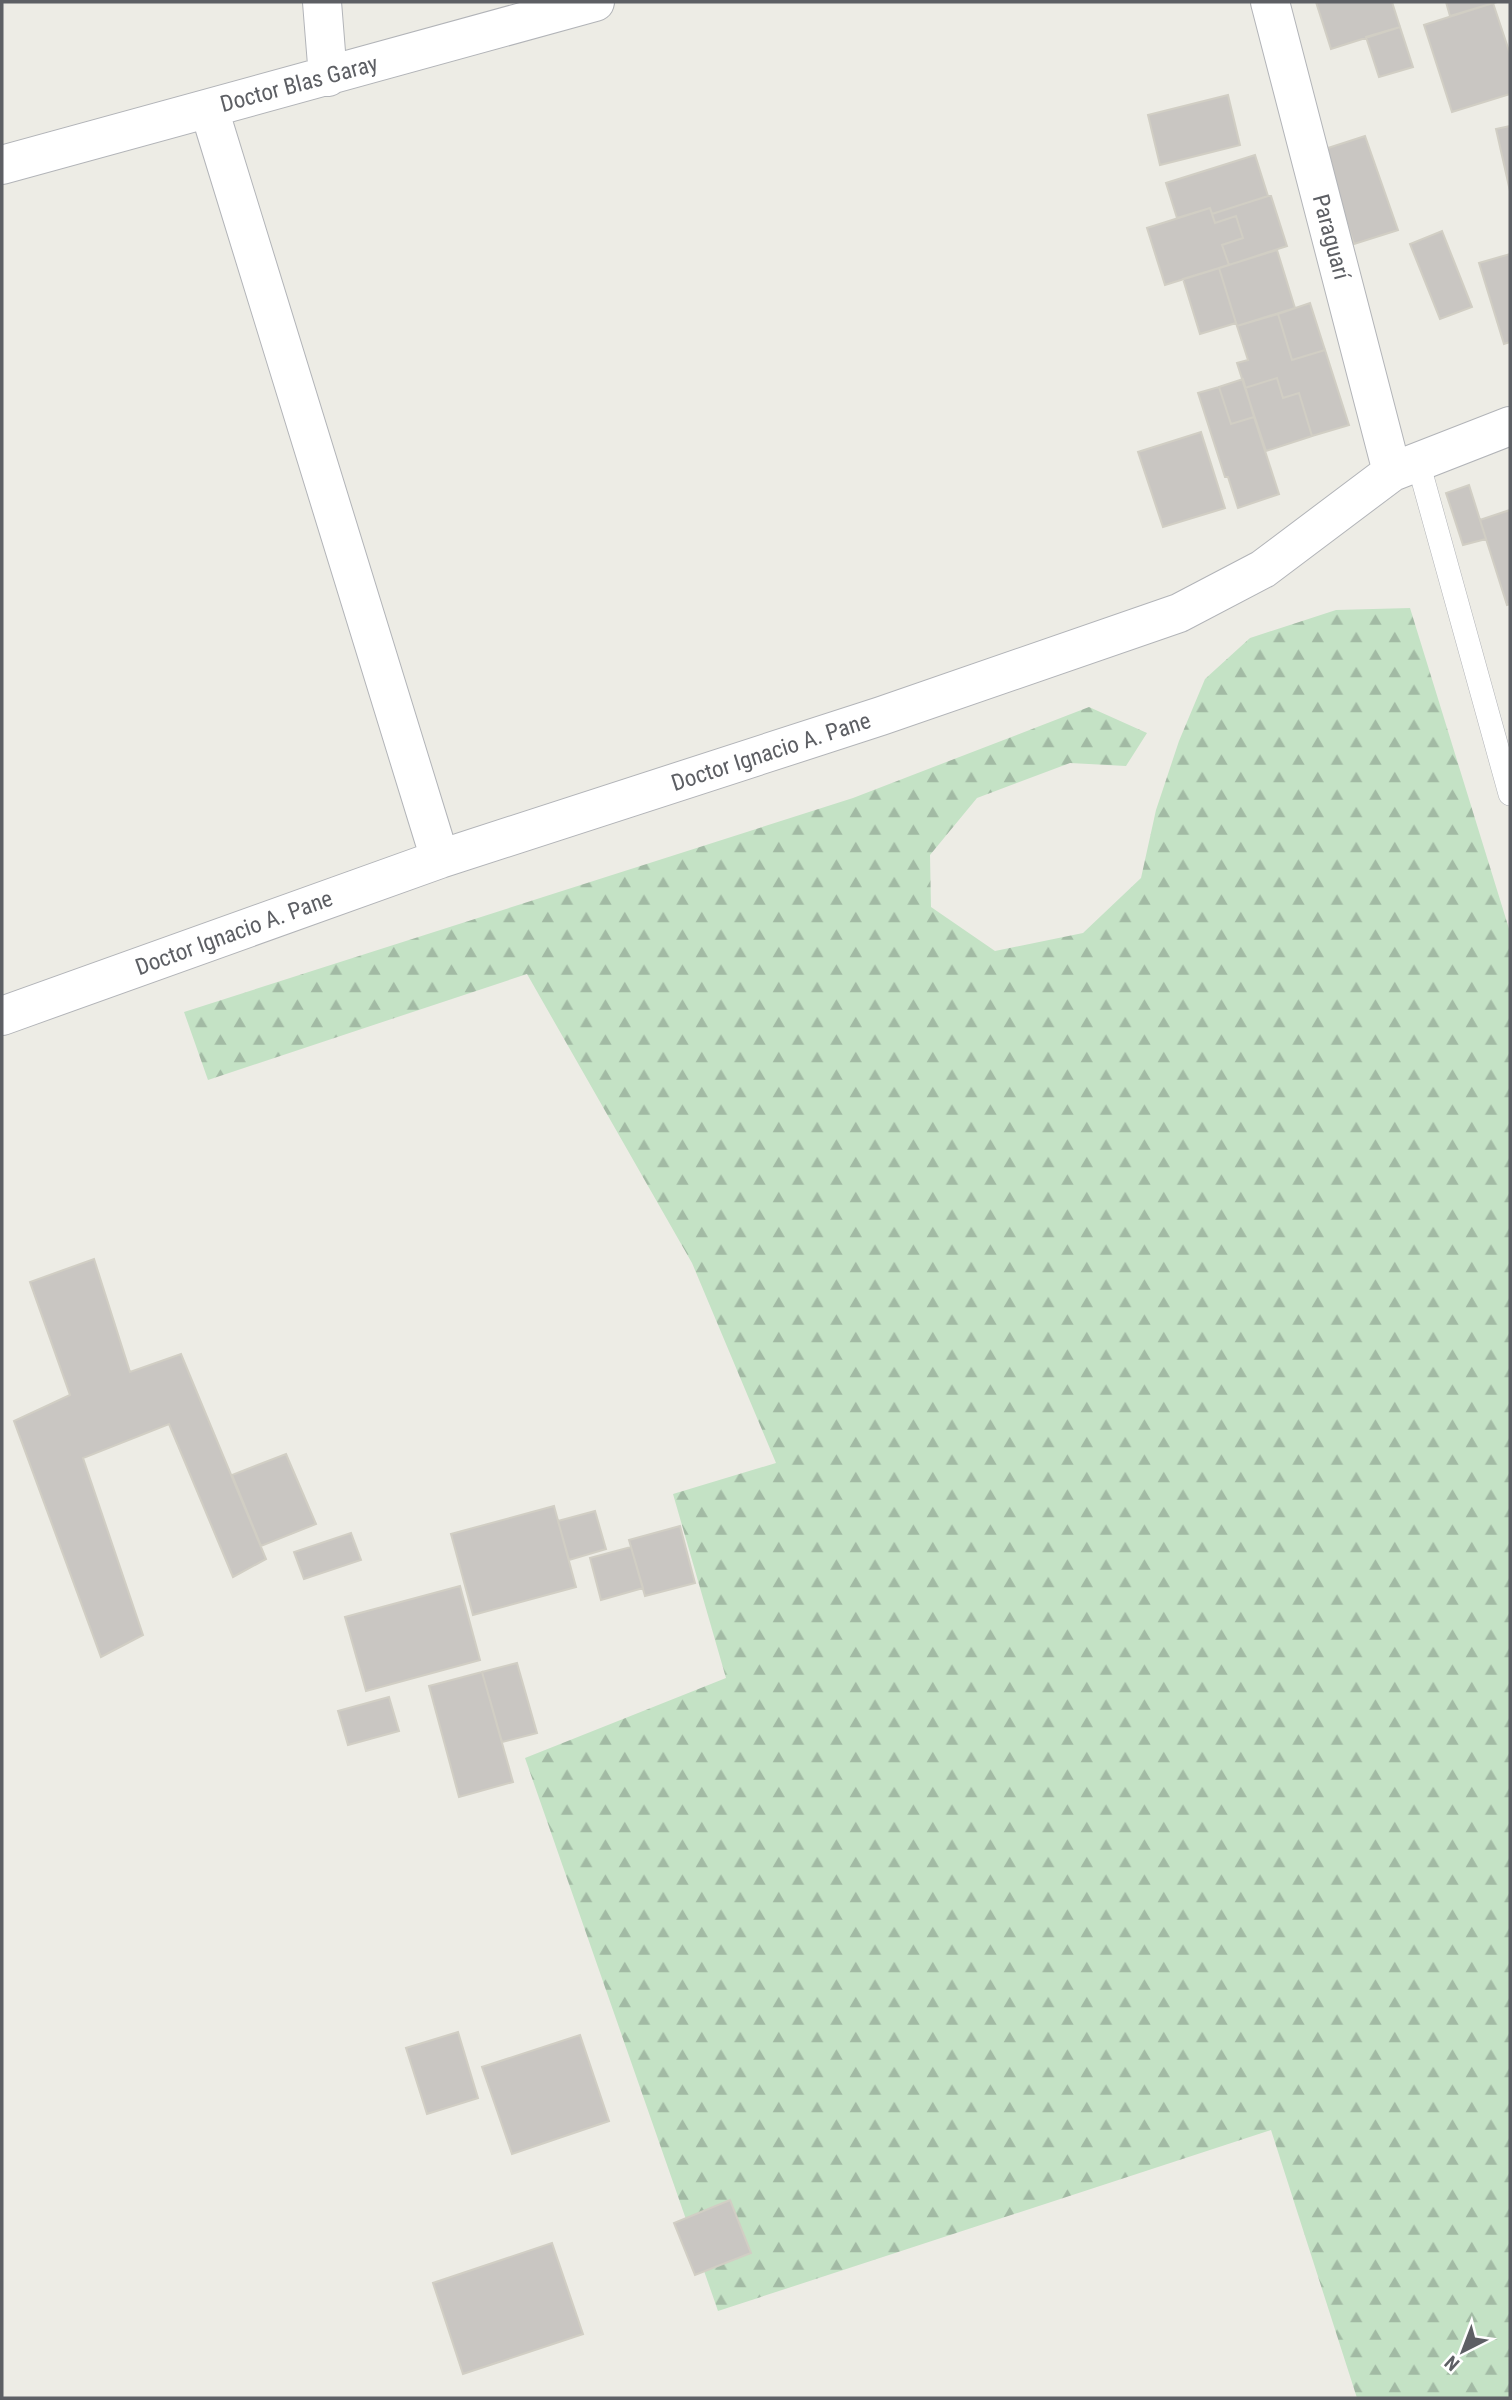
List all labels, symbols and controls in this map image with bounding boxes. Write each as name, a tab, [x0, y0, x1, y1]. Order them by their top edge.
street label: Doctor Blas Garay	[217, 50, 381, 118]
street label: Paraguarí	[1307, 191, 1356, 284]
street label: Doctor Ignacio A. Pane	[668, 707, 874, 797]
street label: Doctor Ignacio A. Pane	[132, 885, 336, 981]
north arrow	[1428, 2316, 1498, 2386]
text: N	[1440, 2351, 1464, 2376]

